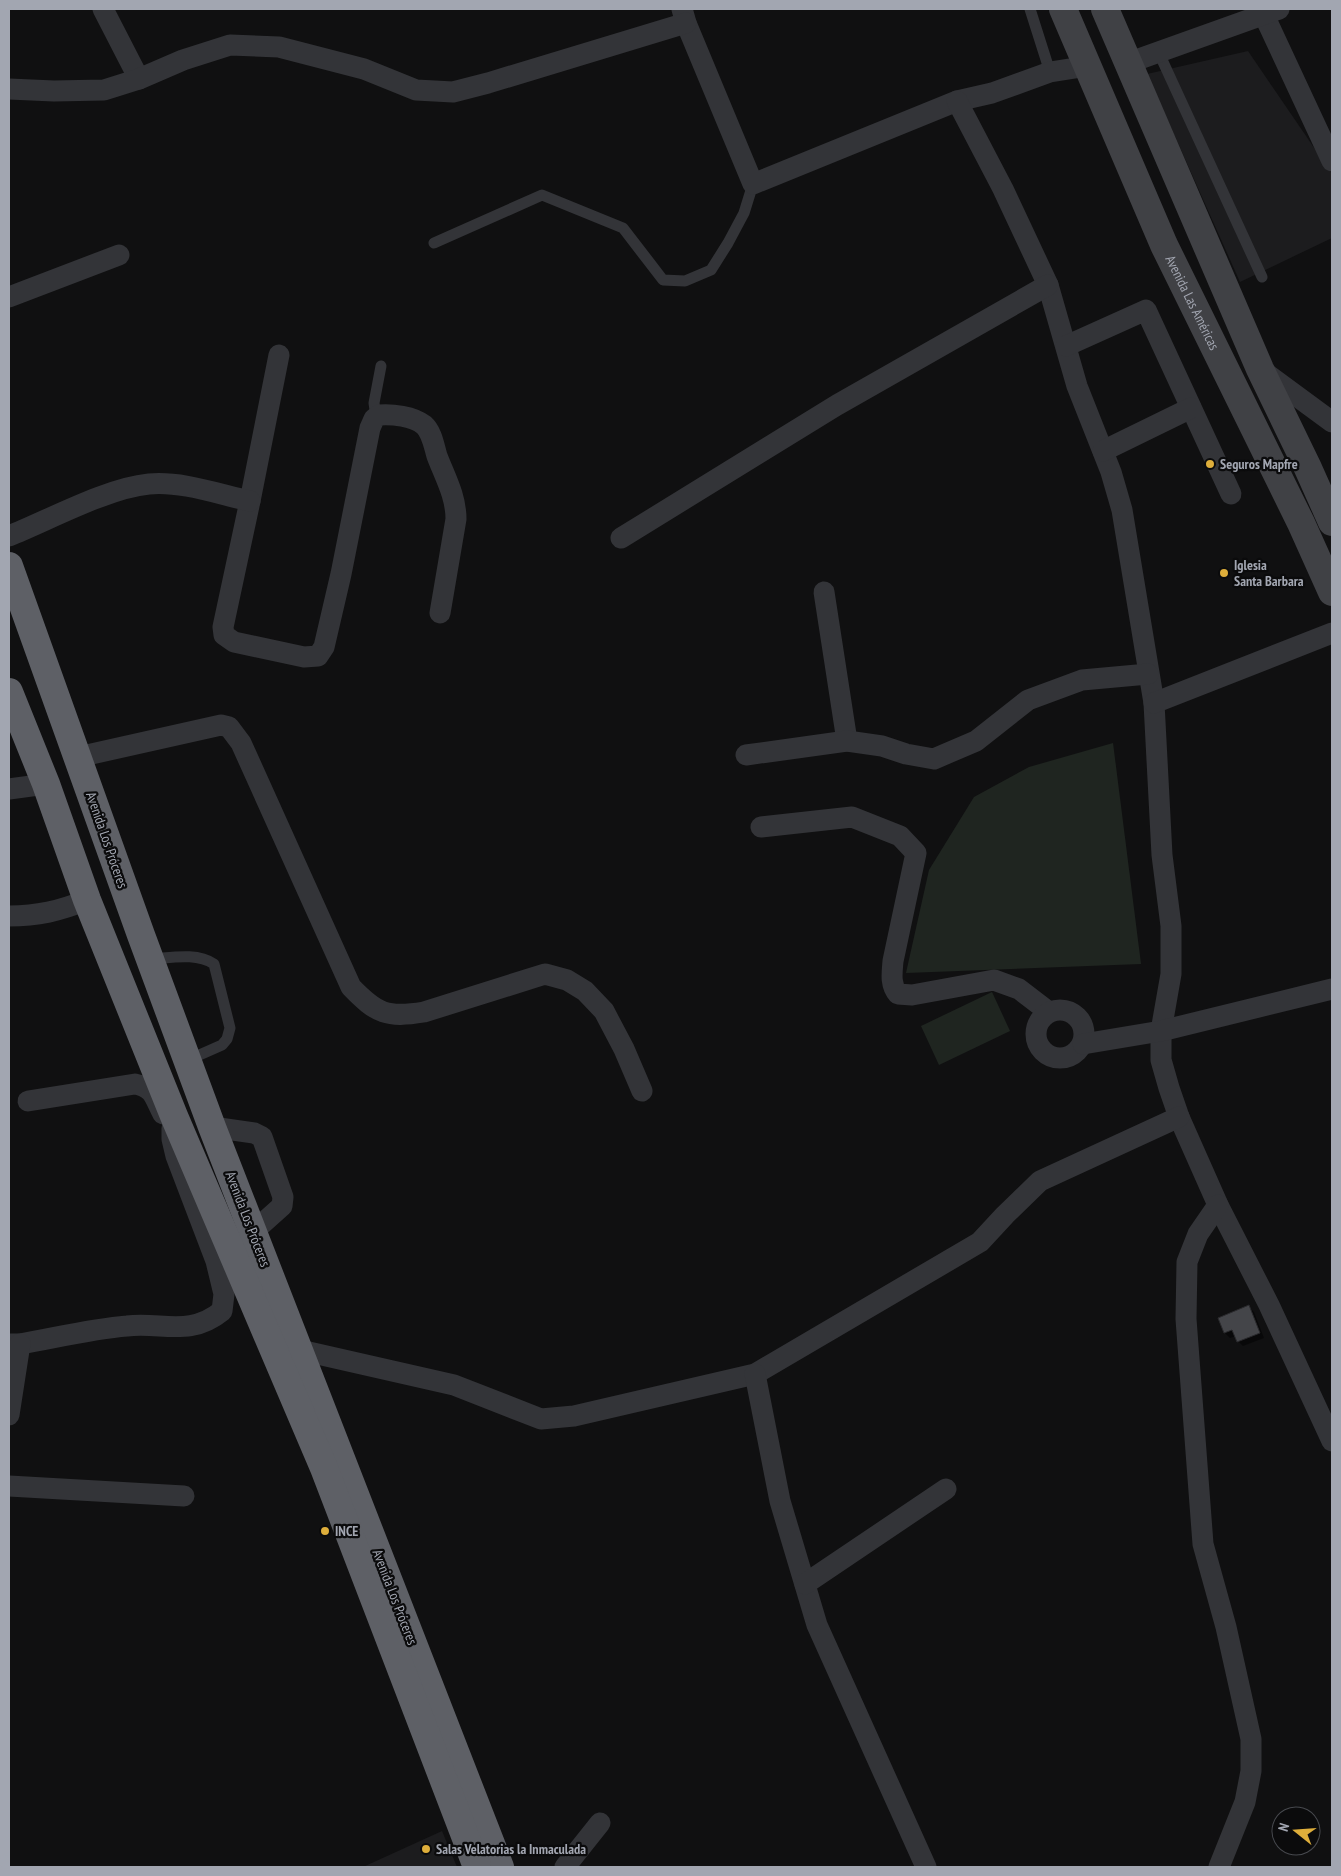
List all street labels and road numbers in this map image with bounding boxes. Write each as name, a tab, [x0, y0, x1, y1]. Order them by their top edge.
street label: Avenida Las Américas	[1161, 252, 1224, 353]
street label: Avenida Los Próceres	[82, 789, 132, 891]
street label: Avenida Los Próceres	[222, 1169, 275, 1270]
street label: Avenida Los Próceres	[369, 1547, 422, 1648]

